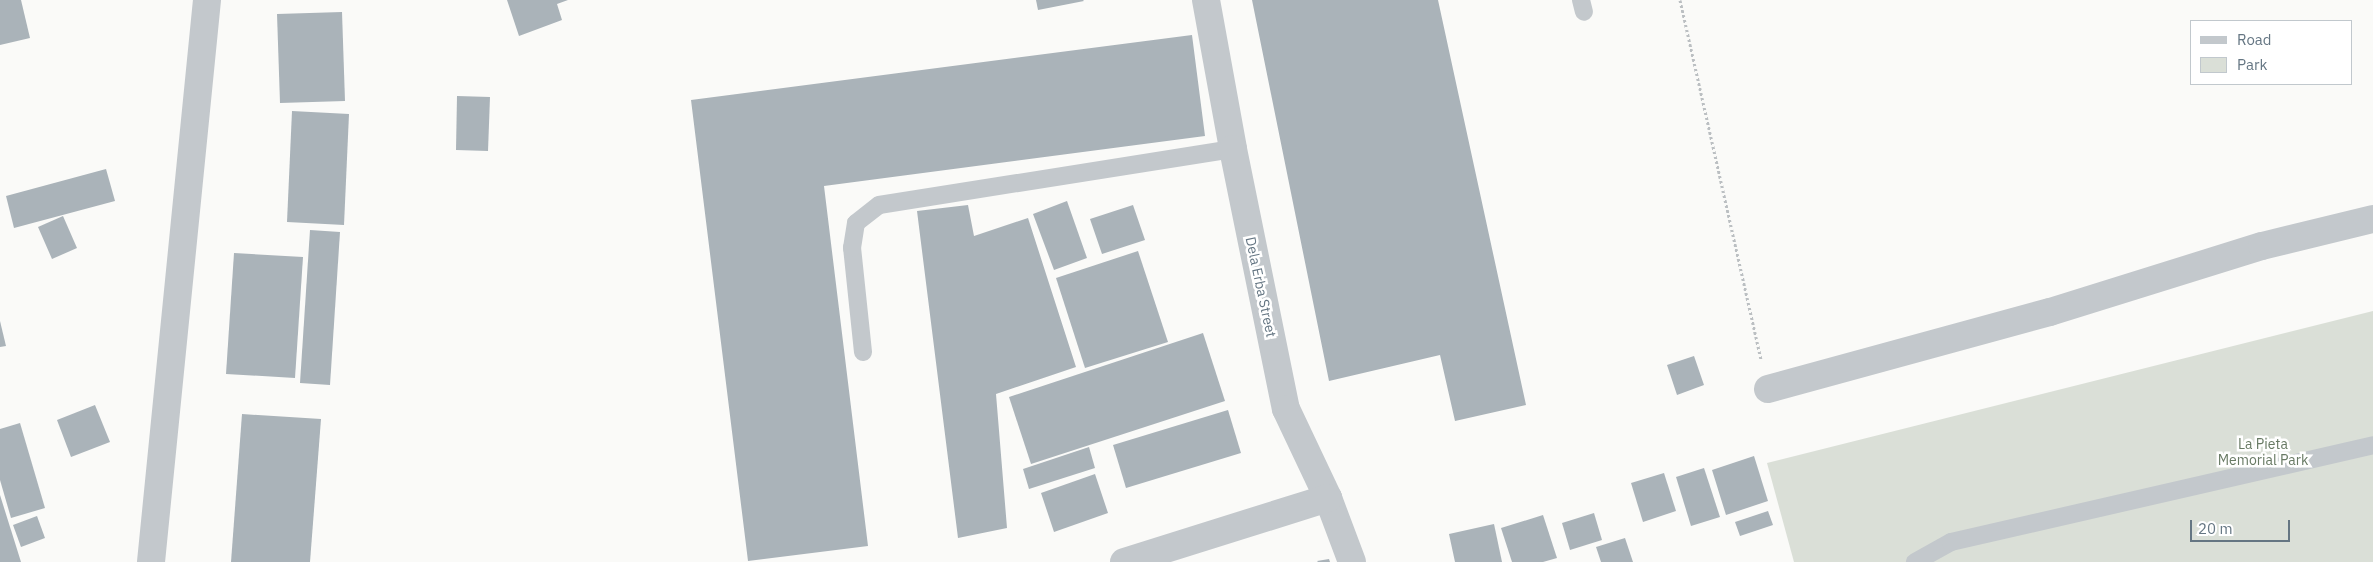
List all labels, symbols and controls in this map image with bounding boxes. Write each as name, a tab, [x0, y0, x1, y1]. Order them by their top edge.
legend	[2190, 20, 2353, 85]
text: Road	[2237, 30, 2272, 49]
text: Park	[2237, 55, 2267, 74]
street label: Dela Erba Street	[1242, 235, 1280, 339]
park label: La Pieta Memorial Park	[2218, 436, 2308, 468]
scale bar	[2193, 510, 2293, 542]
text: 20 m	[2198, 519, 2233, 538]

